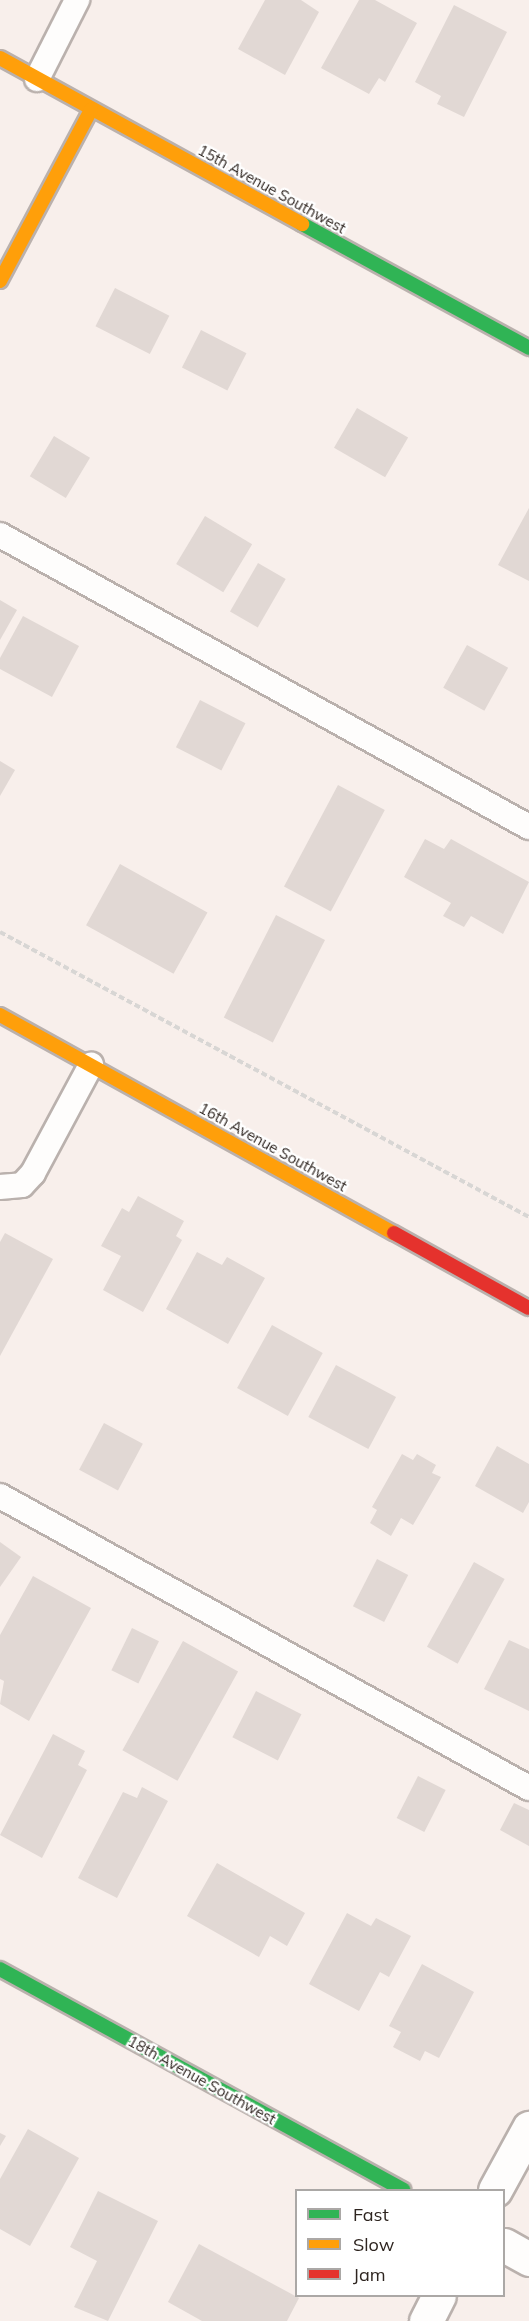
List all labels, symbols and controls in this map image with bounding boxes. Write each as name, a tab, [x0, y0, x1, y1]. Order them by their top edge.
street label: 15th Avenue Southwest	[195, 141, 349, 237]
street label: 16th Avenue Southwest	[196, 1099, 350, 1195]
street label: 18th Avenue Southwest	[125, 2032, 279, 2128]
legend	[295, 2189, 505, 2297]
text: Fast	[353, 2203, 389, 2226]
text: Slow	[353, 2233, 394, 2256]
text: Jam	[353, 2263, 386, 2286]

